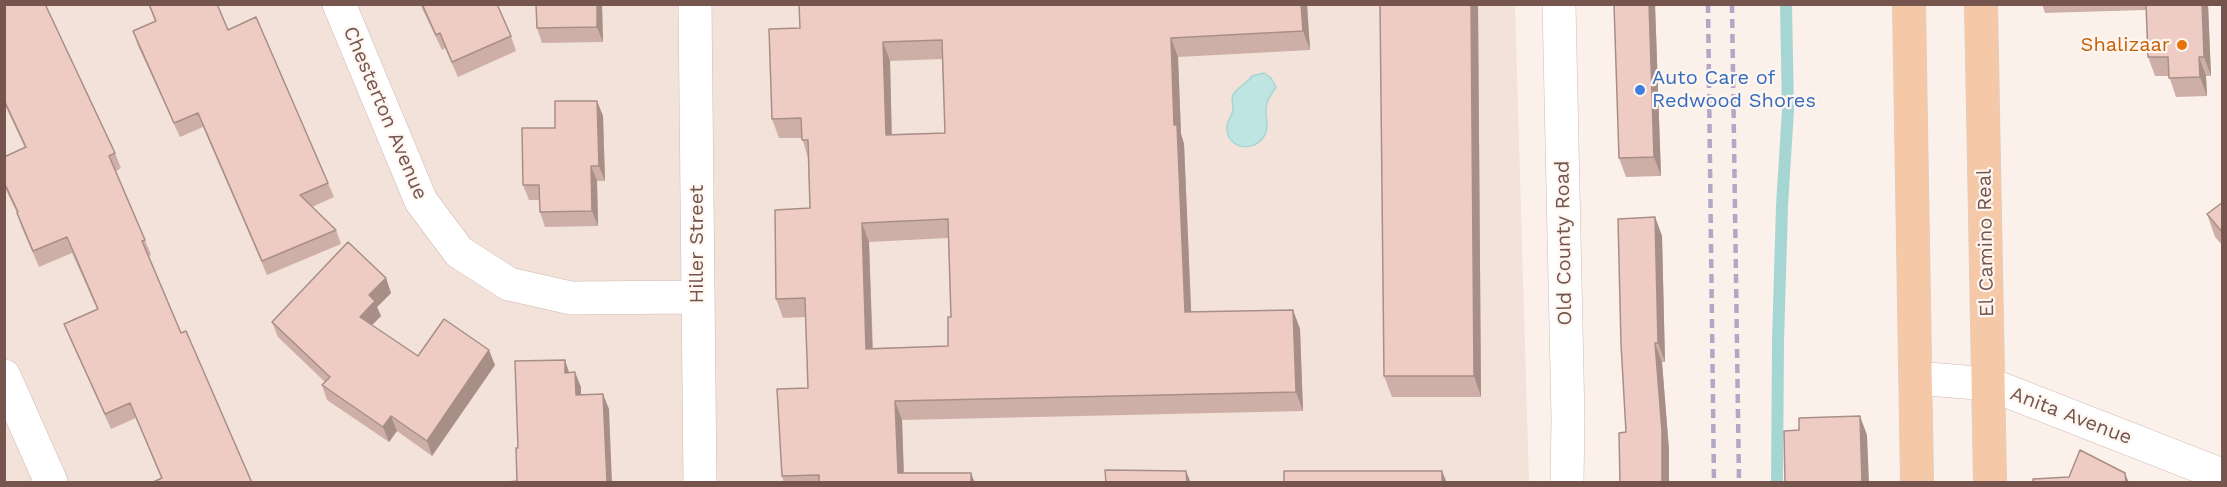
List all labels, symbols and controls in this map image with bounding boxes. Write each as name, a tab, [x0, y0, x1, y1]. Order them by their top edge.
street label: Chesterton Avenue	[338, 23, 432, 203]
place label: Shalizaar	[2081, 33, 2170, 57]
marker: Shalizaar	[2175, 38, 2189, 52]
place label: Auto Care of Redwood Shores	[1652, 66, 1816, 113]
marker: Auto Care of Redwood Shores	[1633, 83, 1647, 97]
street label: Old County Road	[1551, 160, 1577, 326]
street label: El Camino Real	[1973, 169, 1999, 317]
street label: Hiller Street	[685, 185, 709, 303]
street label: Anita Avenue	[2007, 382, 2135, 450]

